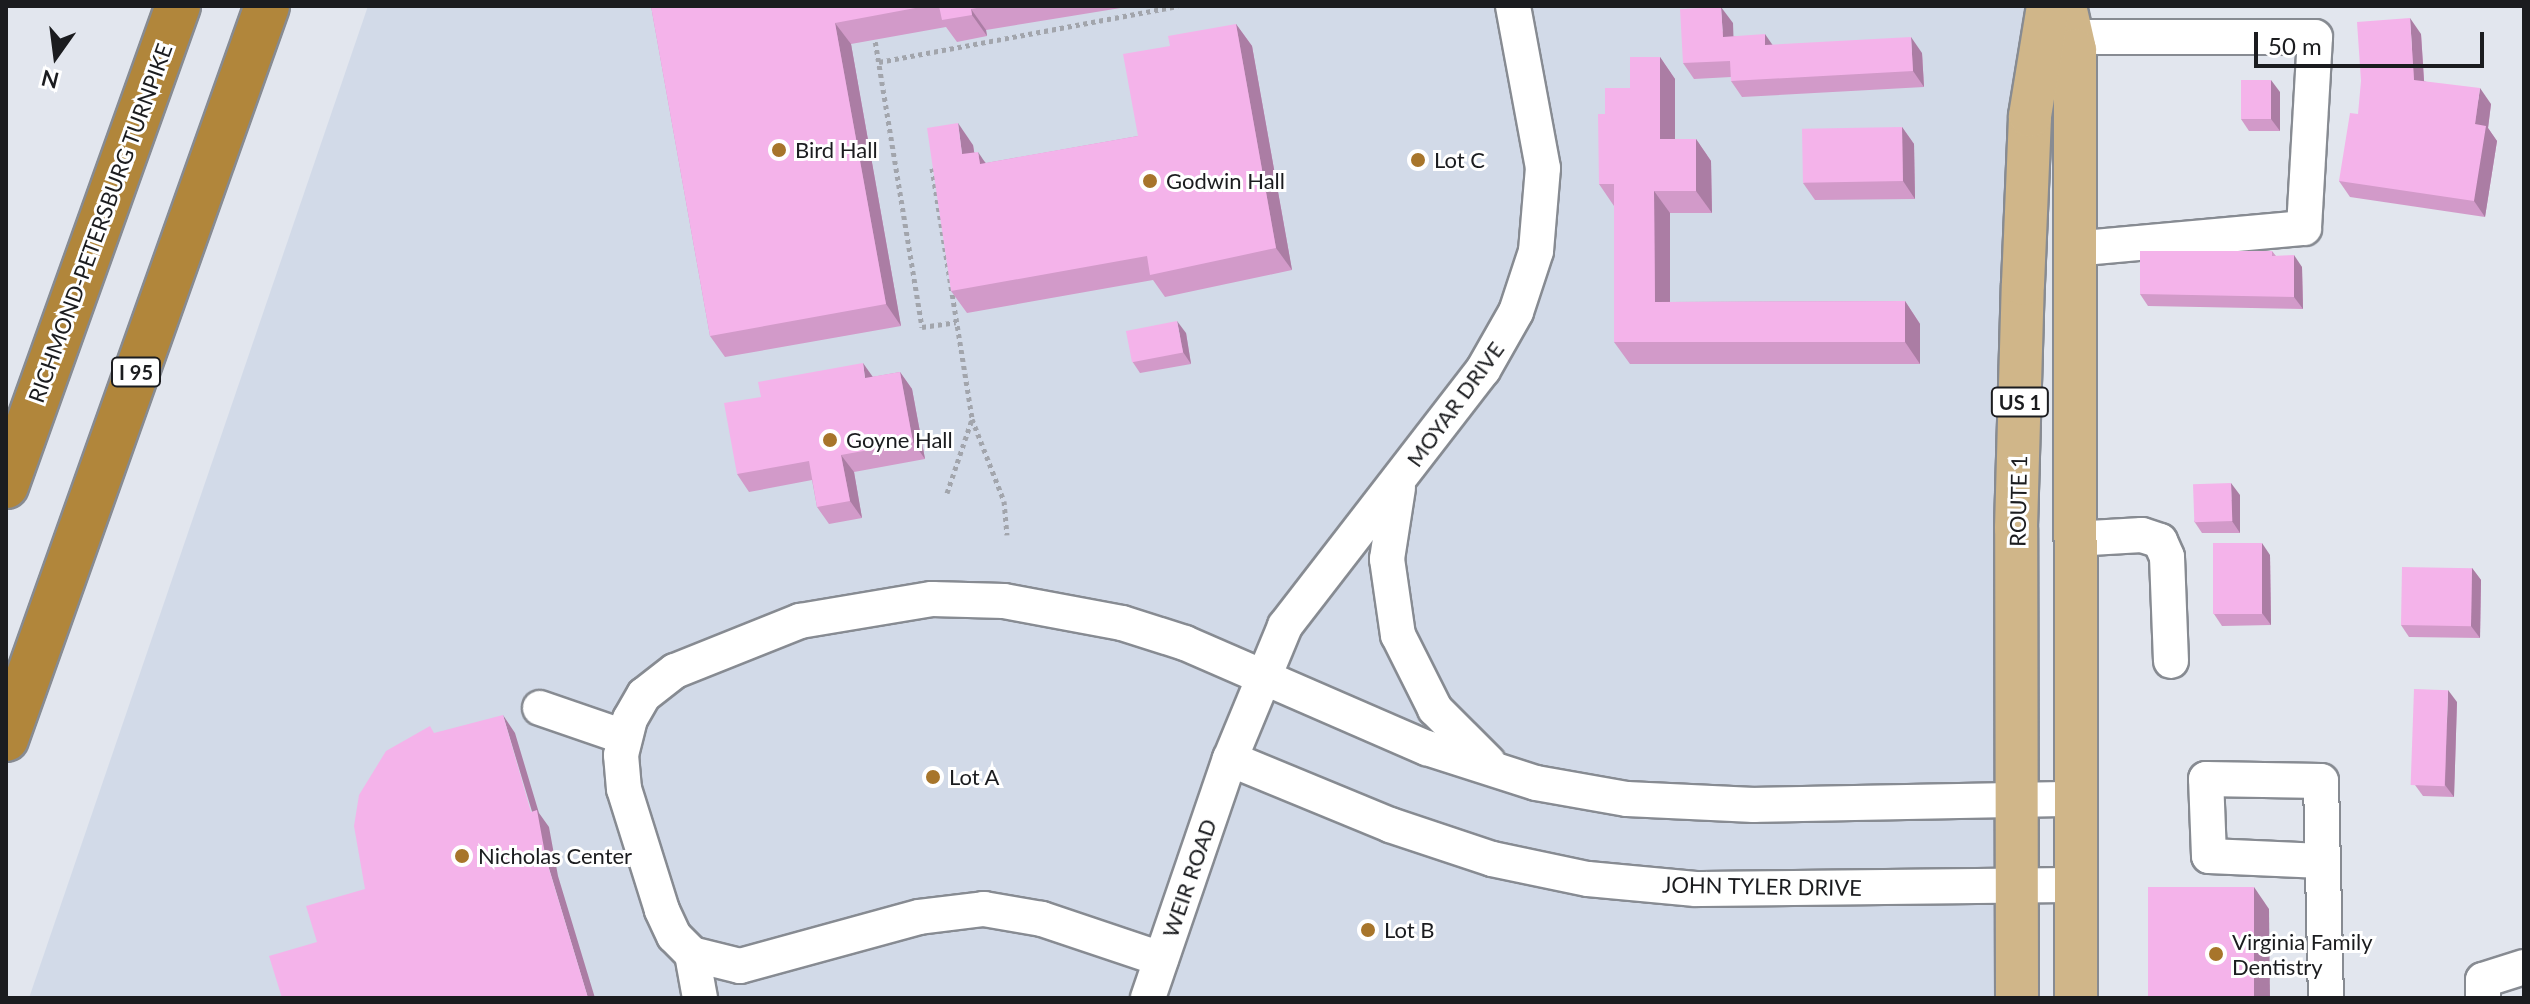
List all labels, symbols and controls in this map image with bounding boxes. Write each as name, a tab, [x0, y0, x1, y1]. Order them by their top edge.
north arrow	[16, 16, 96, 96]
scale bar	[2258, 16, 2488, 66]
text: 50 m	[2268, 31, 2322, 60]
street label: RICHMOND-PETERSBURG TURNPIKE	[23, 40, 177, 406]
place label: Bird Hall	[795, 137, 878, 163]
marker: Bird Hall	[770, 141, 788, 159]
place label: Lot C	[1434, 147, 1485, 173]
marker: Lot C	[1409, 151, 1427, 169]
place label: Godwin Hall	[1166, 168, 1285, 194]
marker: Godwin Hall	[1141, 172, 1159, 190]
street label: MOYAR DRIVE	[1401, 336, 1509, 472]
road number: I 95	[110, 356, 162, 388]
road number: US 1	[1990, 386, 2050, 418]
place label: Goyne Hall	[846, 427, 953, 453]
marker: Goyne Hall	[821, 431, 839, 449]
street label: ROUTE 1	[2004, 455, 2032, 547]
place label: Lot A	[949, 764, 1000, 790]
marker: Lot A	[924, 768, 942, 786]
street label: WEIR ROAD	[1156, 815, 1222, 941]
place label: Nicholas Center	[478, 843, 632, 869]
marker: Nicholas Center	[453, 847, 471, 865]
street label: JOHN TYLER DRIVE	[1662, 871, 1862, 901]
place label: Lot B	[1384, 917, 1435, 943]
marker: Lot B	[1359, 921, 1377, 939]
place label: Virginia Family Dentistry	[2232, 928, 2372, 980]
marker: Virginia Family Dentistry	[2207, 945, 2225, 963]

